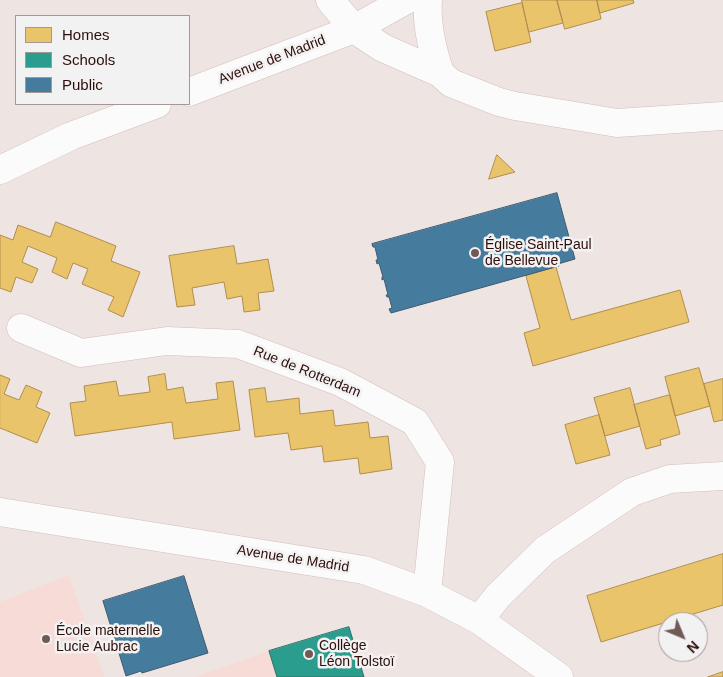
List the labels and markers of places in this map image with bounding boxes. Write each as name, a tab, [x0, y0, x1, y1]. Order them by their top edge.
place label: Église Saint-Paul de Bellevue	[485, 237, 592, 270]
marker: Église Saint-Paul de Bellevue	[469, 247, 481, 259]
place label: École maternelle Lucie Aubrac	[56, 623, 160, 656]
marker: École maternelle Lucie Aubrac	[40, 633, 52, 645]
place label: Collège Léon Tolstoï	[319, 638, 394, 670]
marker: Collège Léon Tolstoï	[303, 648, 315, 660]

